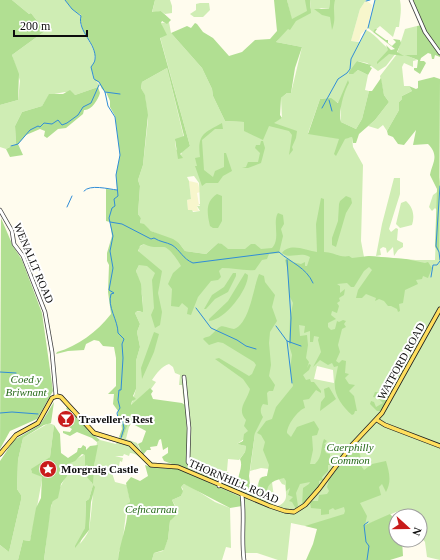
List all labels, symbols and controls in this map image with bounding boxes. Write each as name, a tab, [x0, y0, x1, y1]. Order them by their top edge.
scale bar	[14, 12, 87, 38]
text: 200 m	[20, 19, 51, 33]
street label: WENALLT ROAD	[12, 221, 56, 305]
street label: WATFORD ROAD	[375, 320, 427, 401]
park label: Coed y Briwnant	[6, 373, 47, 398]
bar icon: Traveller's Rest	[56, 409, 76, 429]
place label: Traveller's Rest	[79, 413, 153, 425]
park label: Caerphilly Common	[326, 441, 374, 466]
street label: THORNHILL ROAD	[187, 457, 281, 505]
place icon: Morgraig Castle	[38, 459, 58, 479]
place label: Morgraig Castle	[61, 463, 138, 475]
park label: Cefncarnau	[125, 503, 177, 515]
north arrow	[388, 508, 428, 548]
text: N	[410, 526, 424, 537]

